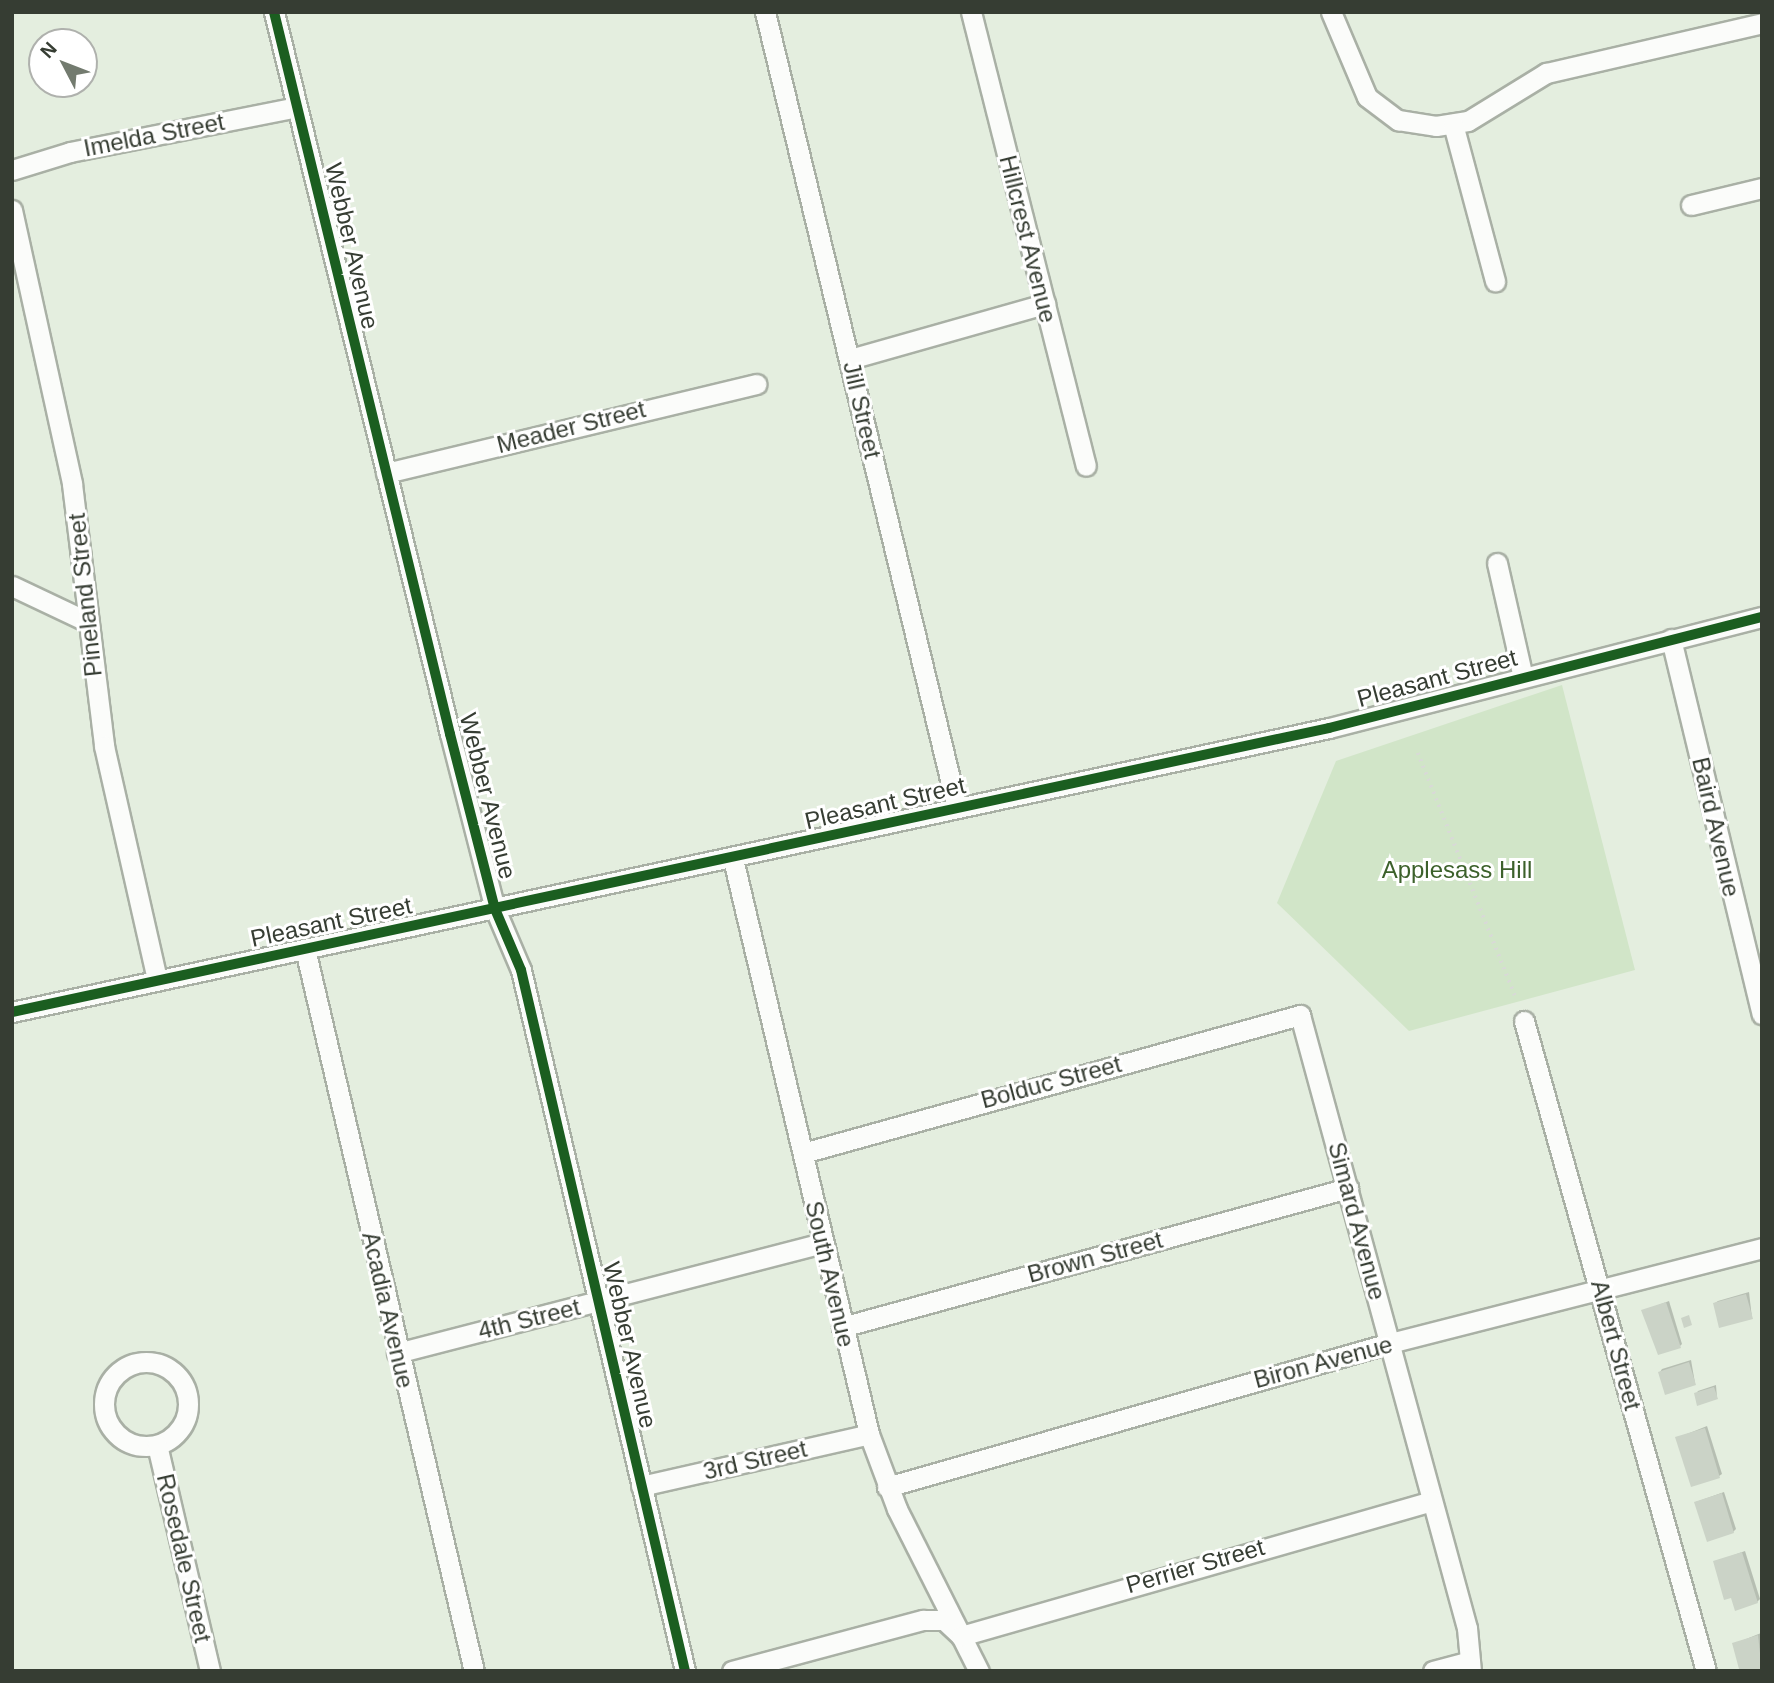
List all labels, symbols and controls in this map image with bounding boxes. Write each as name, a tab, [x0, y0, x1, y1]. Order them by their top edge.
north arrow	[28, 28, 98, 98]
text: N	[36, 38, 61, 62]
street label: Imelda Street	[81, 107, 227, 163]
street label: Hillcrest Avenue	[993, 152, 1063, 326]
street label: Webber Avenue	[319, 159, 385, 333]
street label: Jill Street	[837, 359, 887, 461]
street label: Meader Street	[494, 395, 648, 459]
street label: Pineland Street	[62, 512, 108, 678]
street label: Pleasant Street	[1354, 643, 1520, 713]
street label: Webber Avenue	[453, 709, 523, 883]
street label: Baird Avenue	[1686, 754, 1746, 900]
street label: Pleasant Street	[802, 771, 968, 835]
park label: Applesass Hill	[1382, 856, 1532, 884]
street label: Pleasant Street	[248, 891, 414, 953]
street label: Bolduc Street	[978, 1049, 1124, 1115]
street label: Simard Avenue	[1322, 1138, 1392, 1304]
street label: South Avenue	[799, 1198, 861, 1350]
street label: Brown Street	[1024, 1225, 1166, 1289]
street label: Acadia Avenue	[356, 1228, 420, 1392]
street label: Webber Avenue	[597, 1258, 663, 1432]
street label: Albert Street	[1585, 1277, 1647, 1413]
street label: 4th Street	[475, 1292, 583, 1346]
street label: Biron Avenue	[1250, 1329, 1396, 1395]
street label: 3rd Street	[700, 1434, 810, 1486]
street label: Rosedale Street	[151, 1471, 217, 1645]
street label: Perrier Street	[1122, 1532, 1268, 1600]

